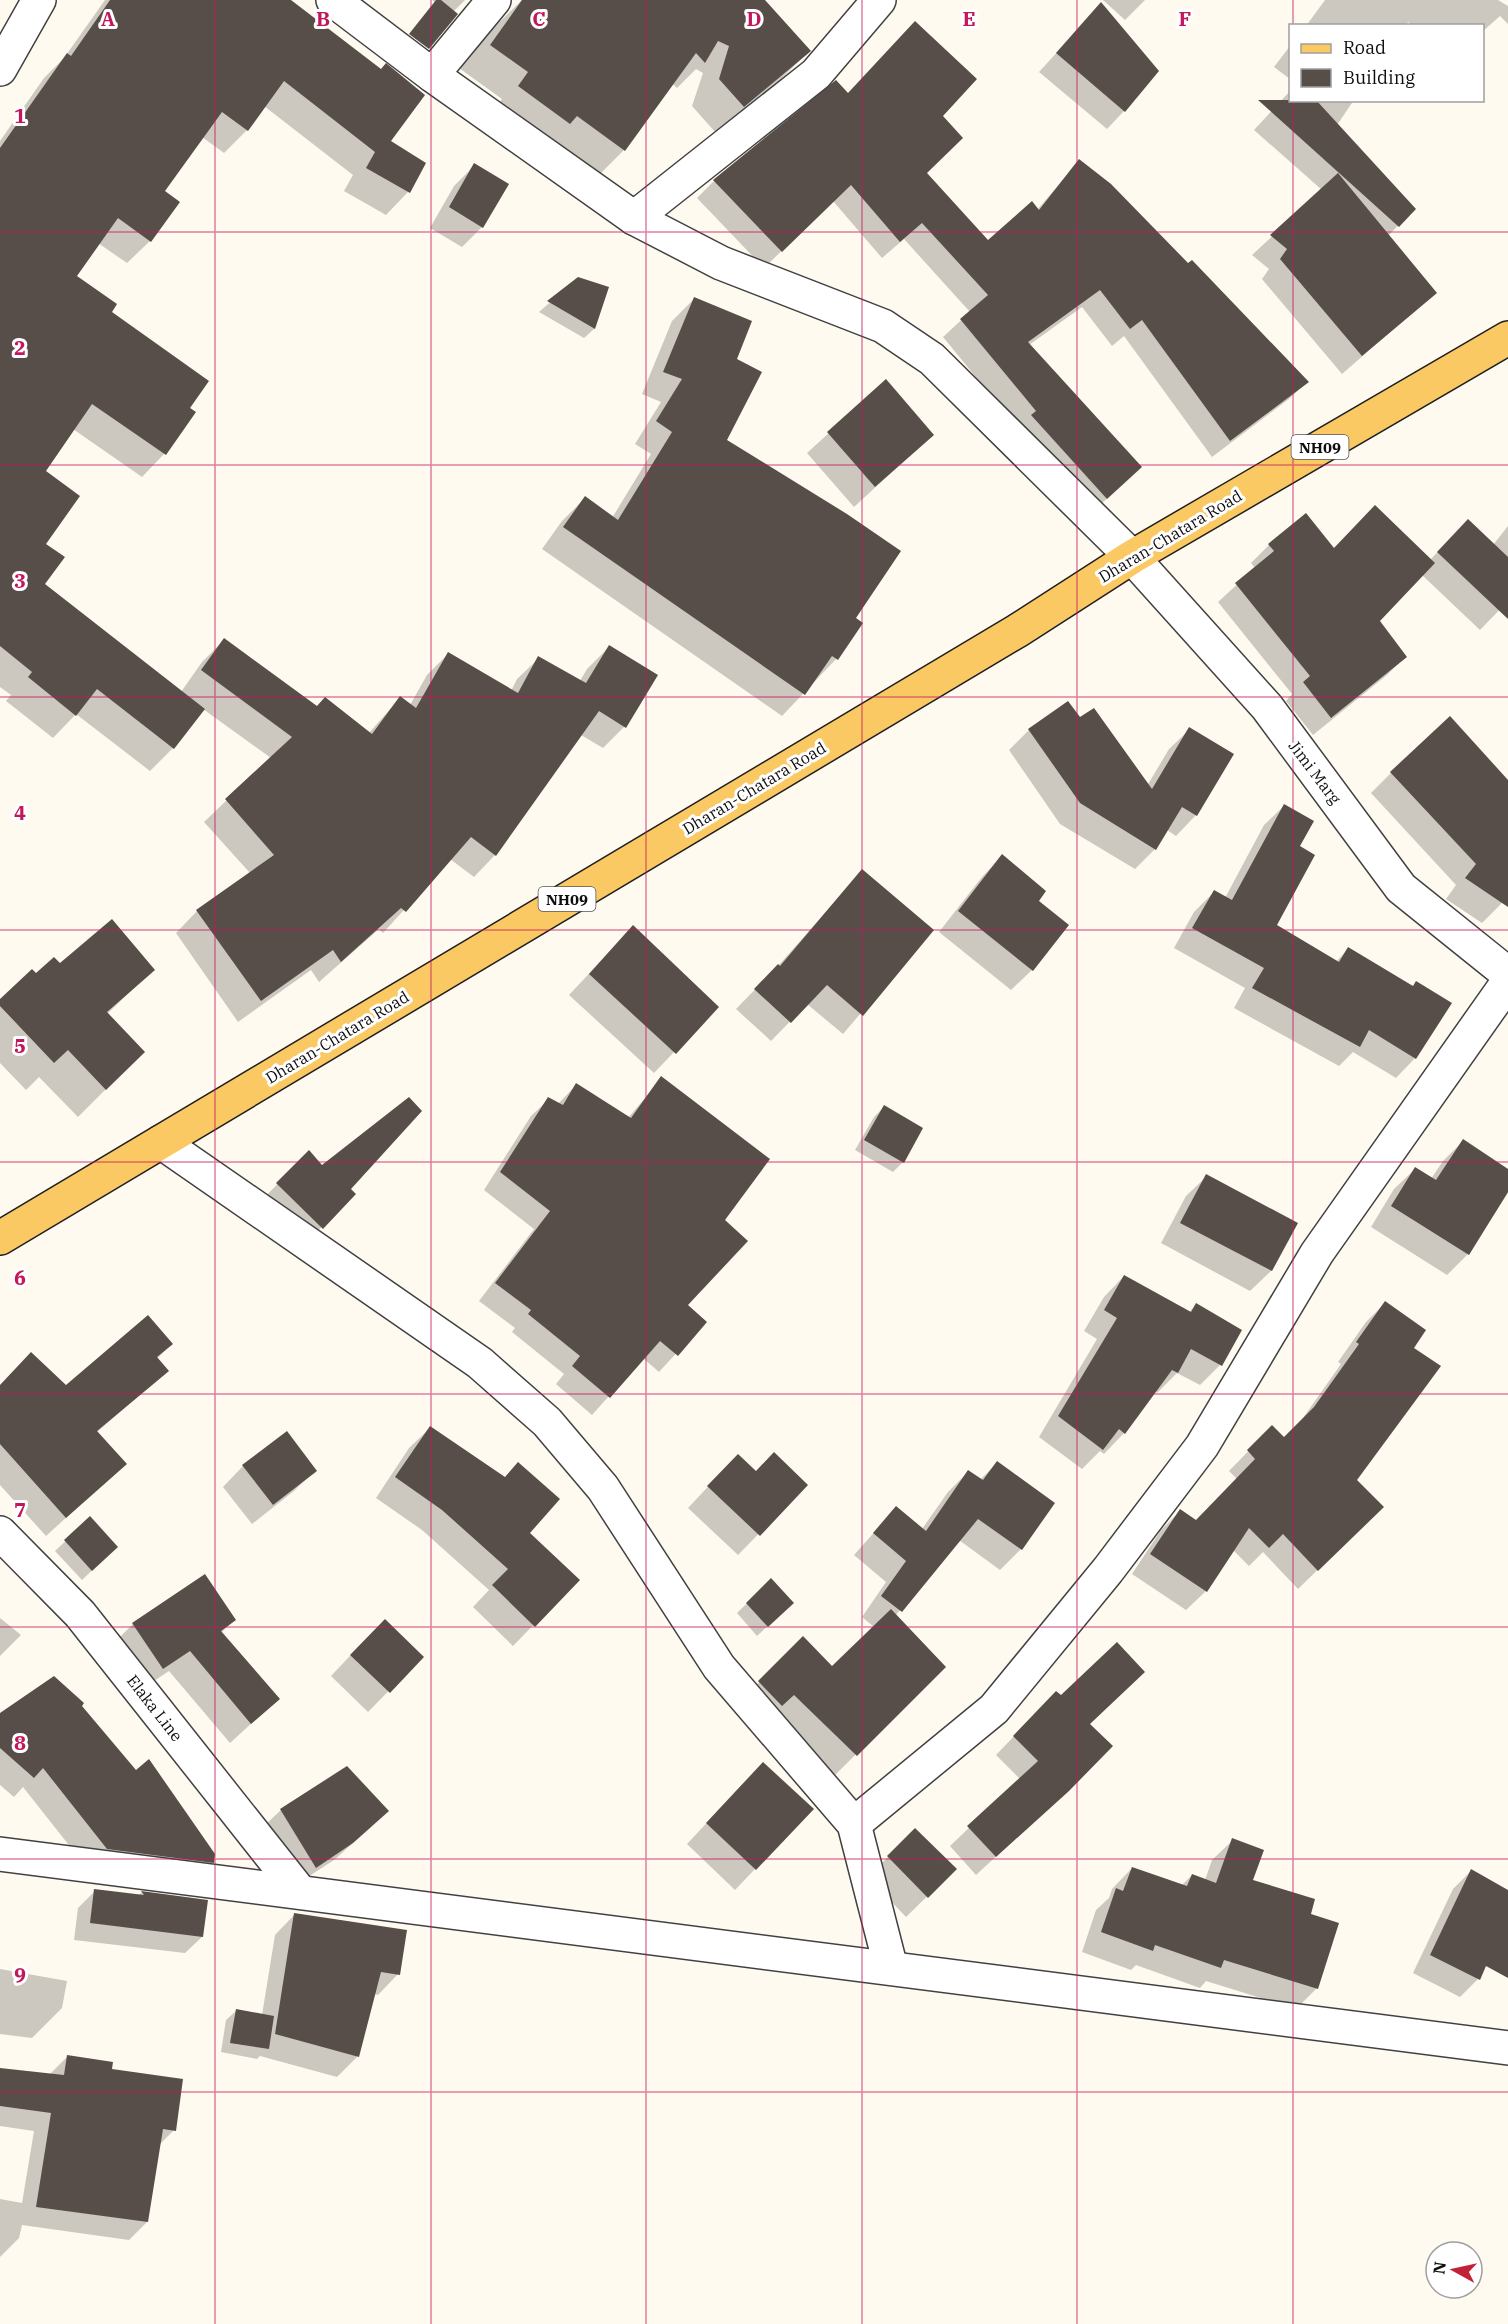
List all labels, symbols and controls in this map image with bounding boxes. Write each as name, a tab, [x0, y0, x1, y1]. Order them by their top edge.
text: A	[101, 5, 115, 32]
text: B	[316, 5, 330, 32]
text: C	[532, 5, 546, 32]
text: D	[746, 5, 762, 32]
text: E	[962, 5, 976, 32]
text: F	[1179, 5, 1191, 32]
legend	[1289, 24, 1484, 102]
text: Road	[1343, 36, 1386, 59]
text: Building	[1343, 66, 1415, 89]
text: 1	[14, 102, 26, 129]
text: 2	[14, 334, 26, 361]
road number: NH09	[1292, 435, 1348, 459]
street label: Dharan-Chatara Road	[1095, 485, 1246, 587]
text: 3	[14, 567, 26, 594]
street label: Jimi Marg	[1284, 736, 1346, 808]
street label: Dharan-Chatara Road	[679, 737, 830, 839]
text: 4	[14, 799, 26, 826]
road number: NH09	[538, 887, 596, 911]
street label: Dharan-Chatara Road	[262, 986, 413, 1088]
text: 5	[14, 1032, 26, 1059]
text: 6	[14, 1264, 26, 1291]
text: 7	[14, 1496, 26, 1523]
street label: Elaka Line	[123, 1671, 187, 1745]
text: 8	[14, 1729, 26, 1756]
text: 9	[14, 1961, 26, 1988]
north arrow	[1424, 2240, 1484, 2300]
text: N	[1428, 2260, 1450, 2276]

